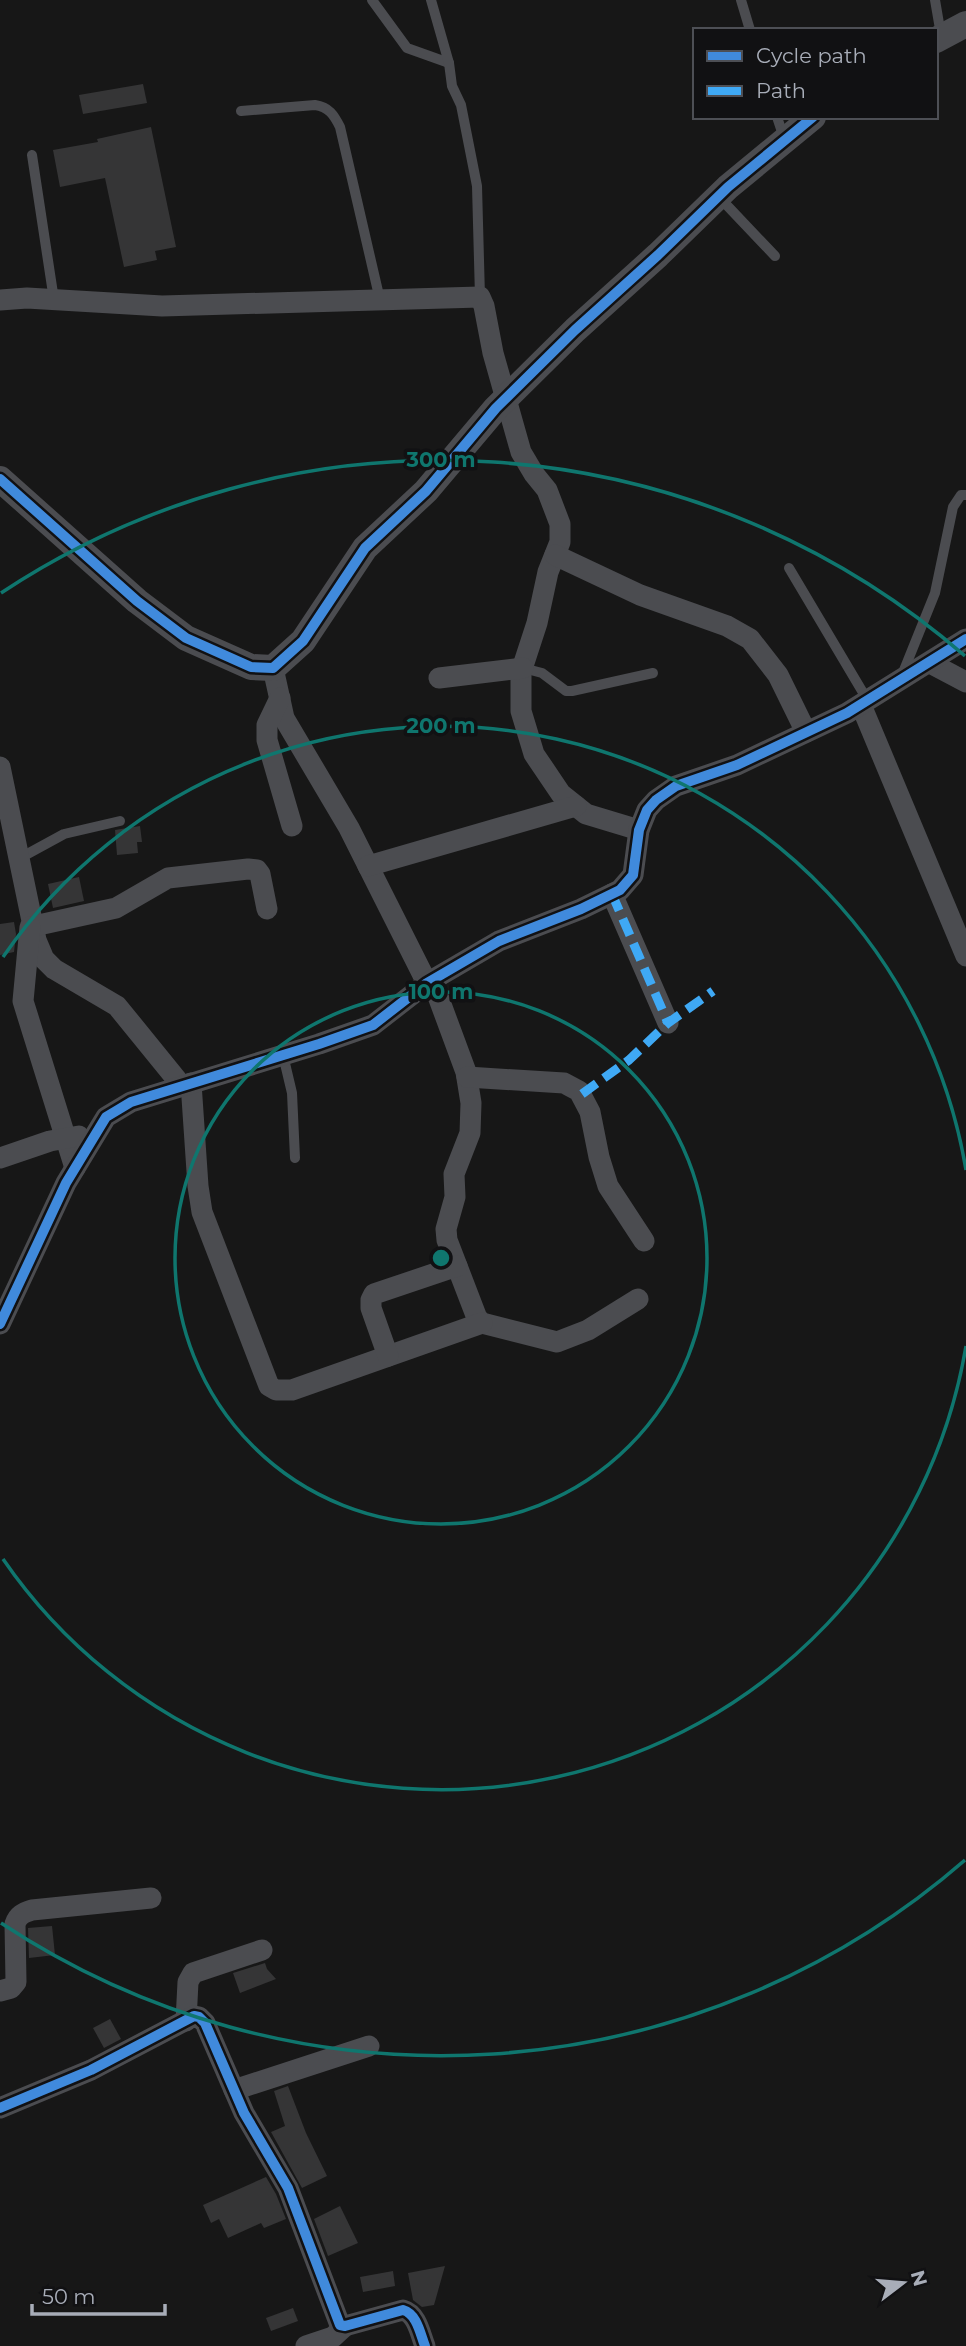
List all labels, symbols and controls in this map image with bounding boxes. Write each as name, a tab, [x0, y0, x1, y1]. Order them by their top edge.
legend	[693, 28, 938, 119]
text: Cycle path	[756, 43, 867, 68]
text: Path	[756, 78, 806, 103]
text: 300 m	[406, 447, 475, 472]
text: 200 m	[407, 713, 475, 738]
text: 100 m	[409, 979, 473, 1004]
centre of rings	[429, 1246, 453, 1270]
north arrow	[868, 2248, 938, 2318]
text: N	[906, 2268, 932, 2289]
scale bar	[32, 2272, 164, 2316]
text: 50 m	[42, 2284, 96, 2309]

